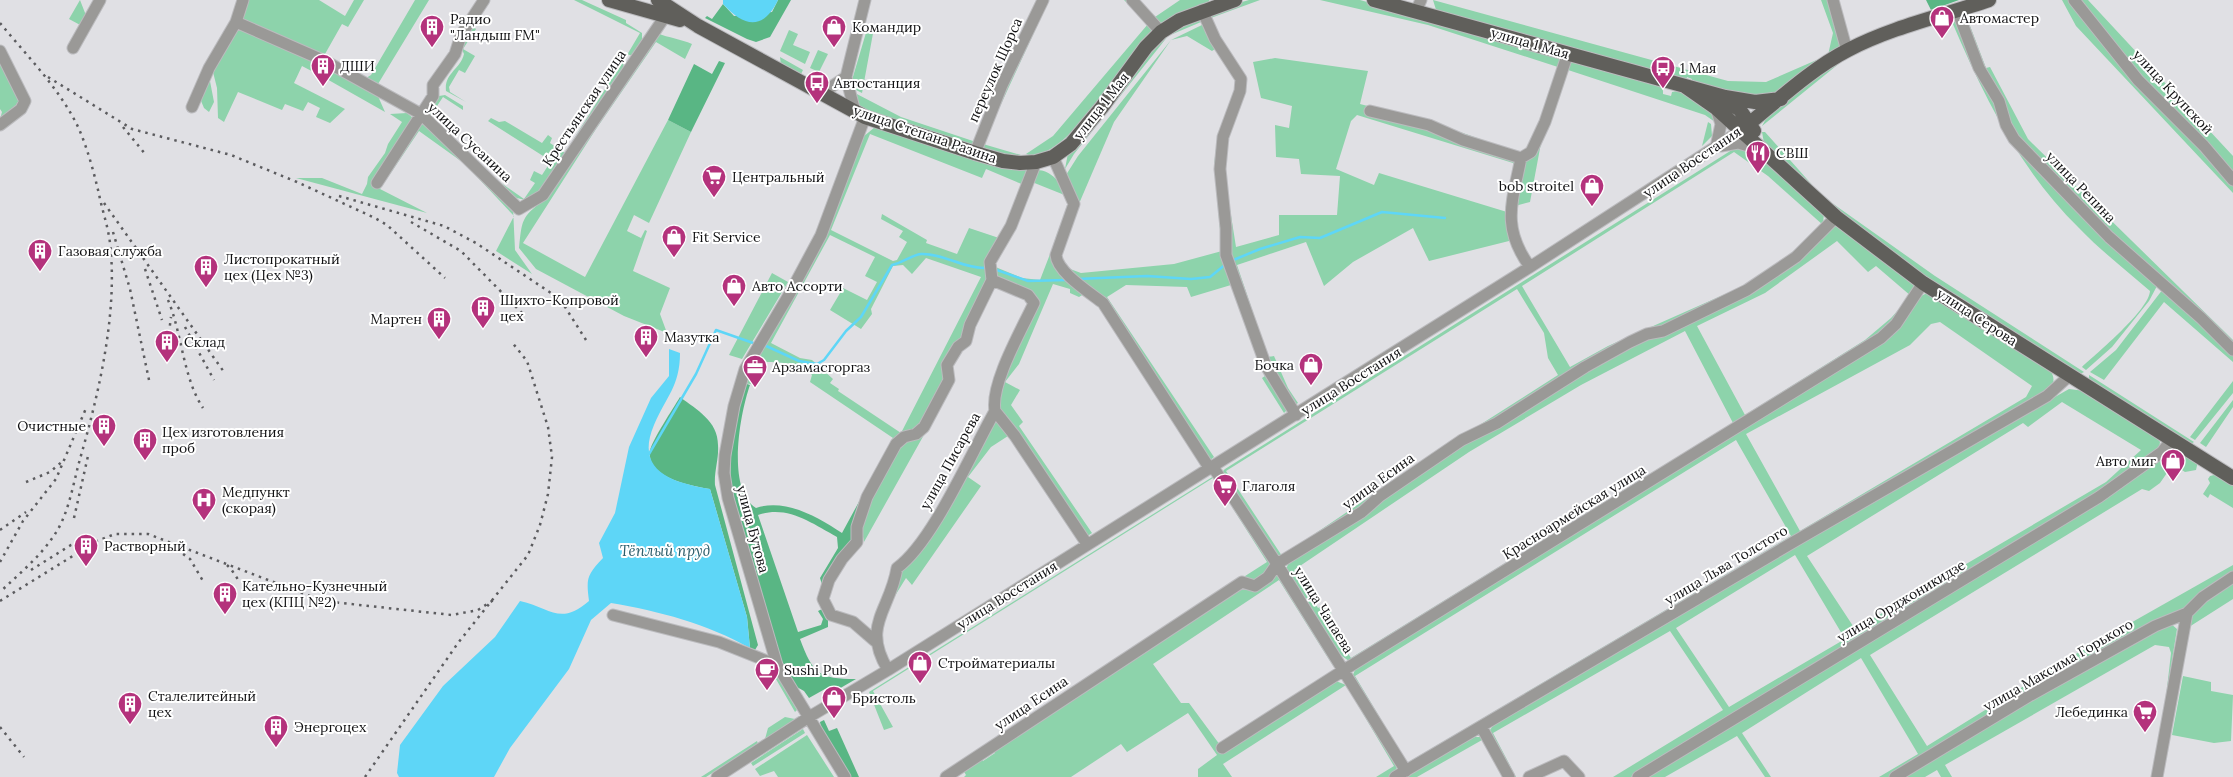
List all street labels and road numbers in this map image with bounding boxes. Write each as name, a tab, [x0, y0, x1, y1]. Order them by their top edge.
street label: переулок Щорса	[964, 15, 1026, 125]
street label: улица 1 Мая	[1489, 23, 1571, 63]
street label: Крестьянская улица	[538, 46, 630, 170]
street label: улица Крупской	[2129, 46, 2217, 138]
street label: улица 1 Мая	[1069, 69, 1133, 143]
street label: улица Сусанина	[424, 98, 516, 186]
street label: улица Степана Разина	[851, 101, 999, 167]
street label: улица Восстания	[1639, 122, 1745, 202]
street label: улица Репина	[2042, 147, 2120, 227]
street label: улица Серова	[1933, 284, 2021, 350]
street label: улица Восстания	[1297, 343, 1405, 419]
street label: улица Писарева	[916, 409, 984, 513]
street label: улица Есина	[1338, 449, 1418, 513]
street label: Красноармейская улица	[1499, 461, 1649, 563]
street label: улица Бутова	[733, 483, 773, 575]
street label: улица Льва Толстого	[1661, 521, 1791, 609]
street label: улица Орджоникидзе	[1833, 555, 1969, 647]
street label: улица Восстания	[953, 557, 1061, 633]
street label: улица Чапаева	[1290, 563, 1358, 657]
street label: улица Максима Горького	[1980, 615, 2136, 715]
street label: улица Есина	[991, 672, 1071, 734]

